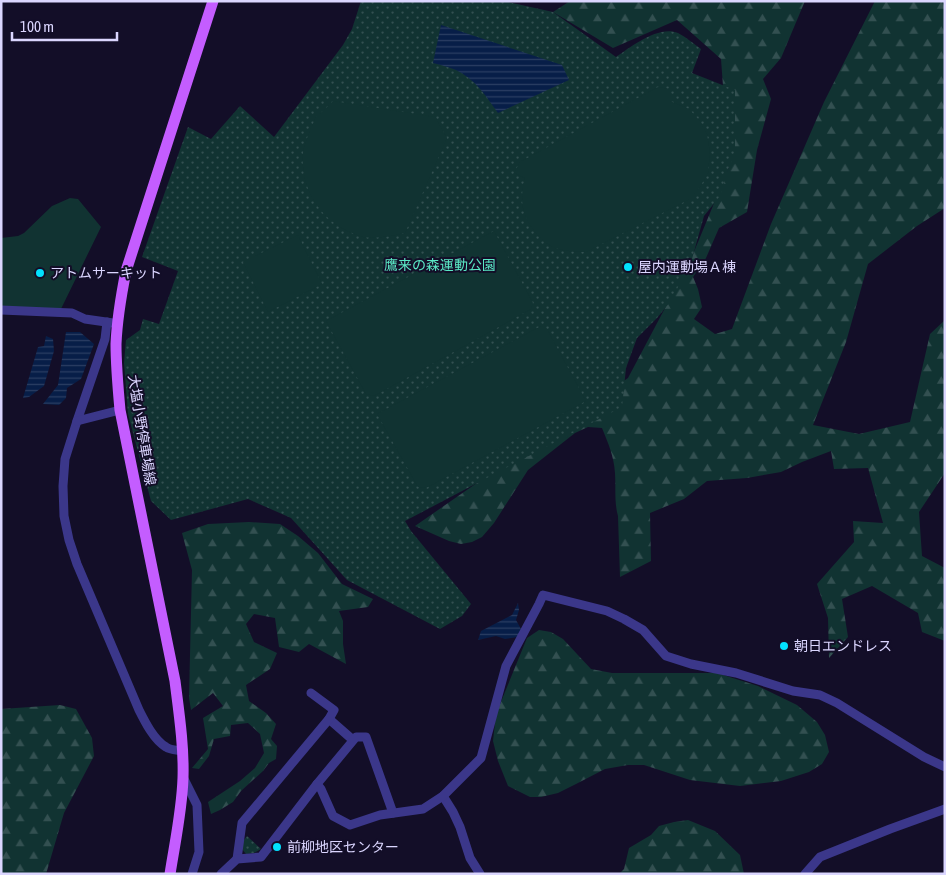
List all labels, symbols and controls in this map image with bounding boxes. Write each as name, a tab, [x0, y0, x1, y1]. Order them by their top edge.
scale bar	[12, 10, 118, 42]
text: 100 m	[20, 18, 54, 35]
park label: 鷹来の森運動公園	[384, 257, 496, 273]
place label: 屋内運動場Ａ棟	[638, 259, 736, 275]
marker: 屋内運動場Ａ棟	[622, 261, 634, 273]
place label: アトムサーキット	[50, 265, 162, 281]
marker: アトムサーキット	[34, 267, 46, 279]
street label: 大塩小野停車場線	[125, 373, 159, 487]
place label: 朝日エンドレス	[794, 638, 892, 654]
marker: 朝日エンドレス	[778, 640, 790, 652]
place label: 前柳地区センター	[287, 839, 399, 855]
marker: 前柳地区センター	[271, 841, 283, 853]

